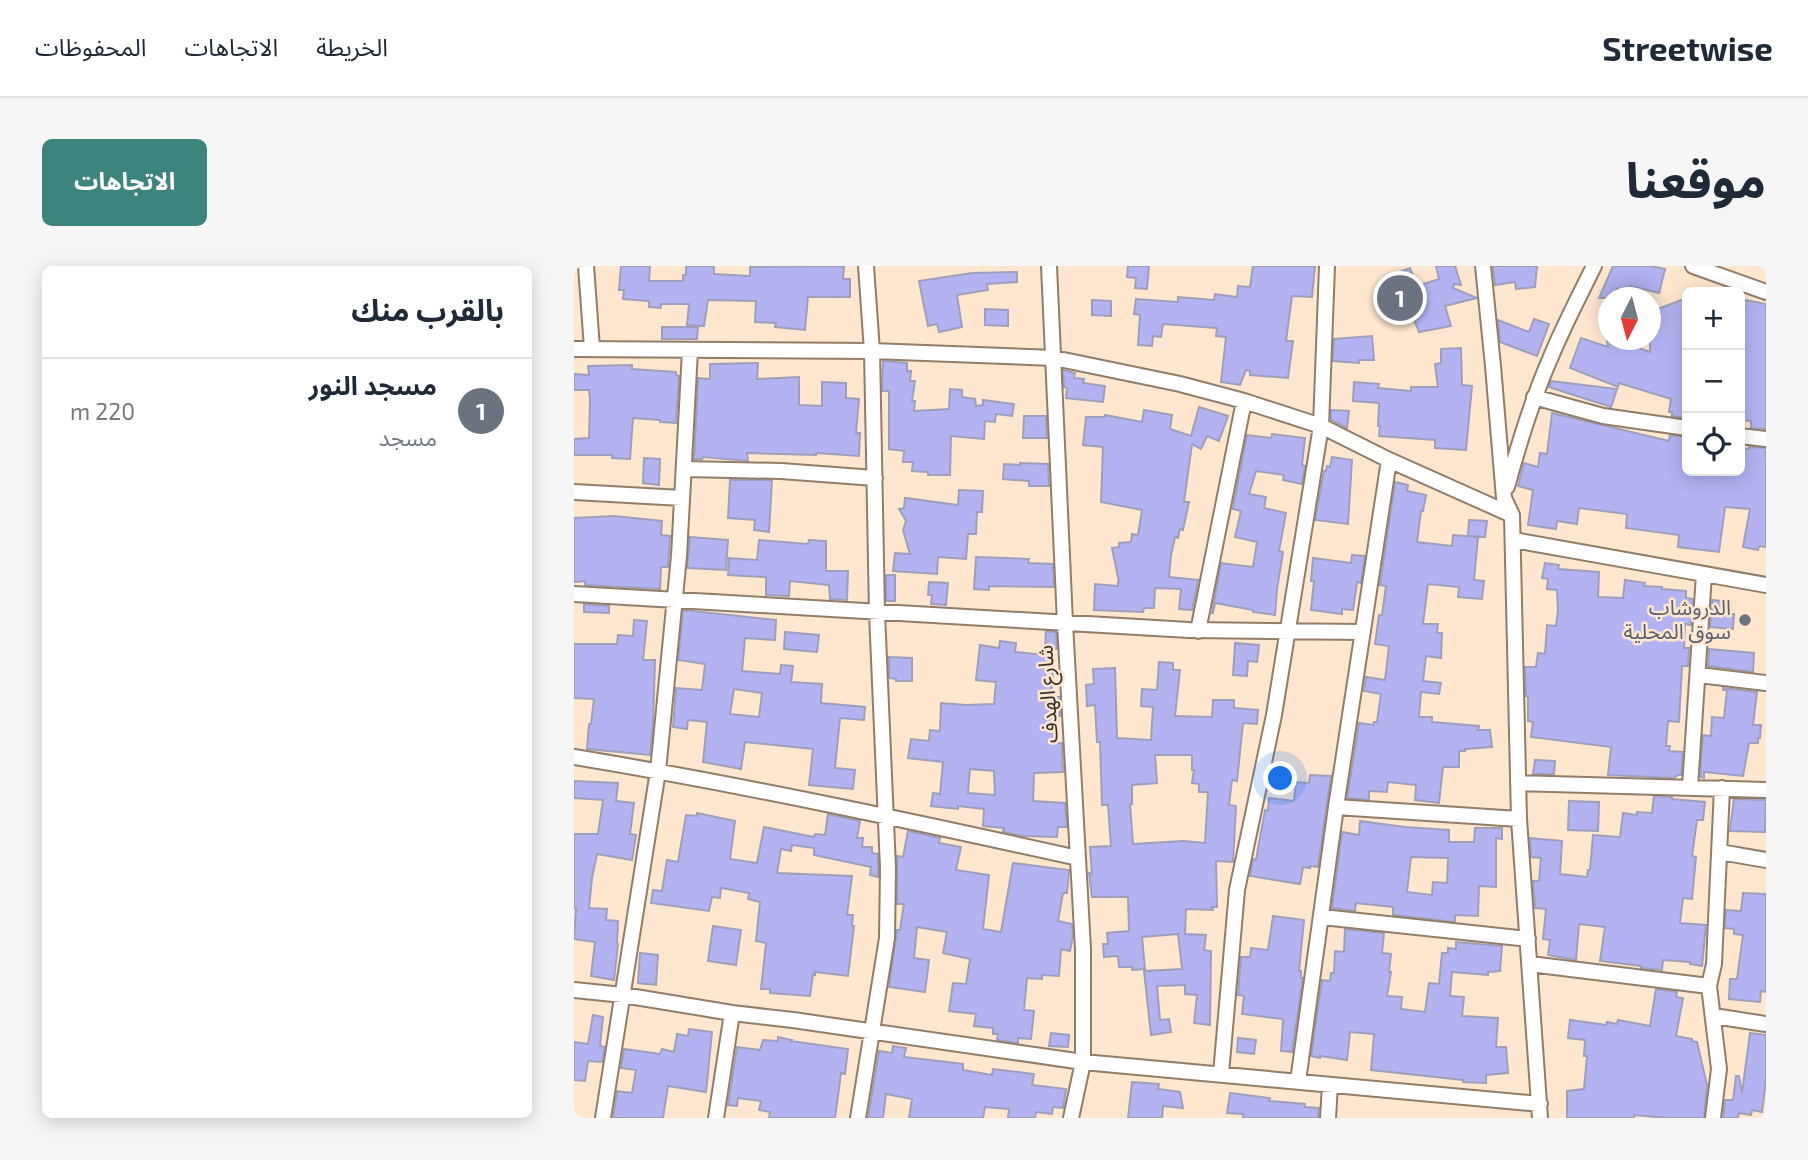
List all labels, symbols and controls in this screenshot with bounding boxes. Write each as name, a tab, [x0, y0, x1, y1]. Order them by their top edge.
text: Streetwise	[1602, 28, 1773, 68]
text: المحفوظات	[35, 32, 146, 61]
text: الاتجاهات	[184, 32, 278, 61]
text: الخريطة	[316, 32, 388, 61]
button: الاتجاهات	[42, 139, 207, 226]
text: موقعنا	[1626, 149, 1766, 208]
pin: 1	[1377, 272, 1423, 324]
north arrow	[1598, 287, 1661, 350]
map controls	[1682, 287, 1745, 476]
button: +	[1682, 287, 1745, 350]
text: بالقرب منك	[351, 291, 504, 327]
button: −	[1682, 350, 1745, 413]
text: مسجد النور	[309, 369, 437, 400]
text: 220 m	[70, 397, 135, 425]
text: 1	[476, 397, 486, 425]
button: locate	[1682, 413, 1745, 476]
text: مسجد	[378, 423, 437, 451]
place label: الدروشاب سوق المحلية	[1623, 594, 1731, 644]
marker: الدروشاب سوق المحلية	[1737, 612, 1753, 628]
street label: شارع الهدف	[1031, 644, 1066, 744]
your location	[1263, 761, 1297, 795]

